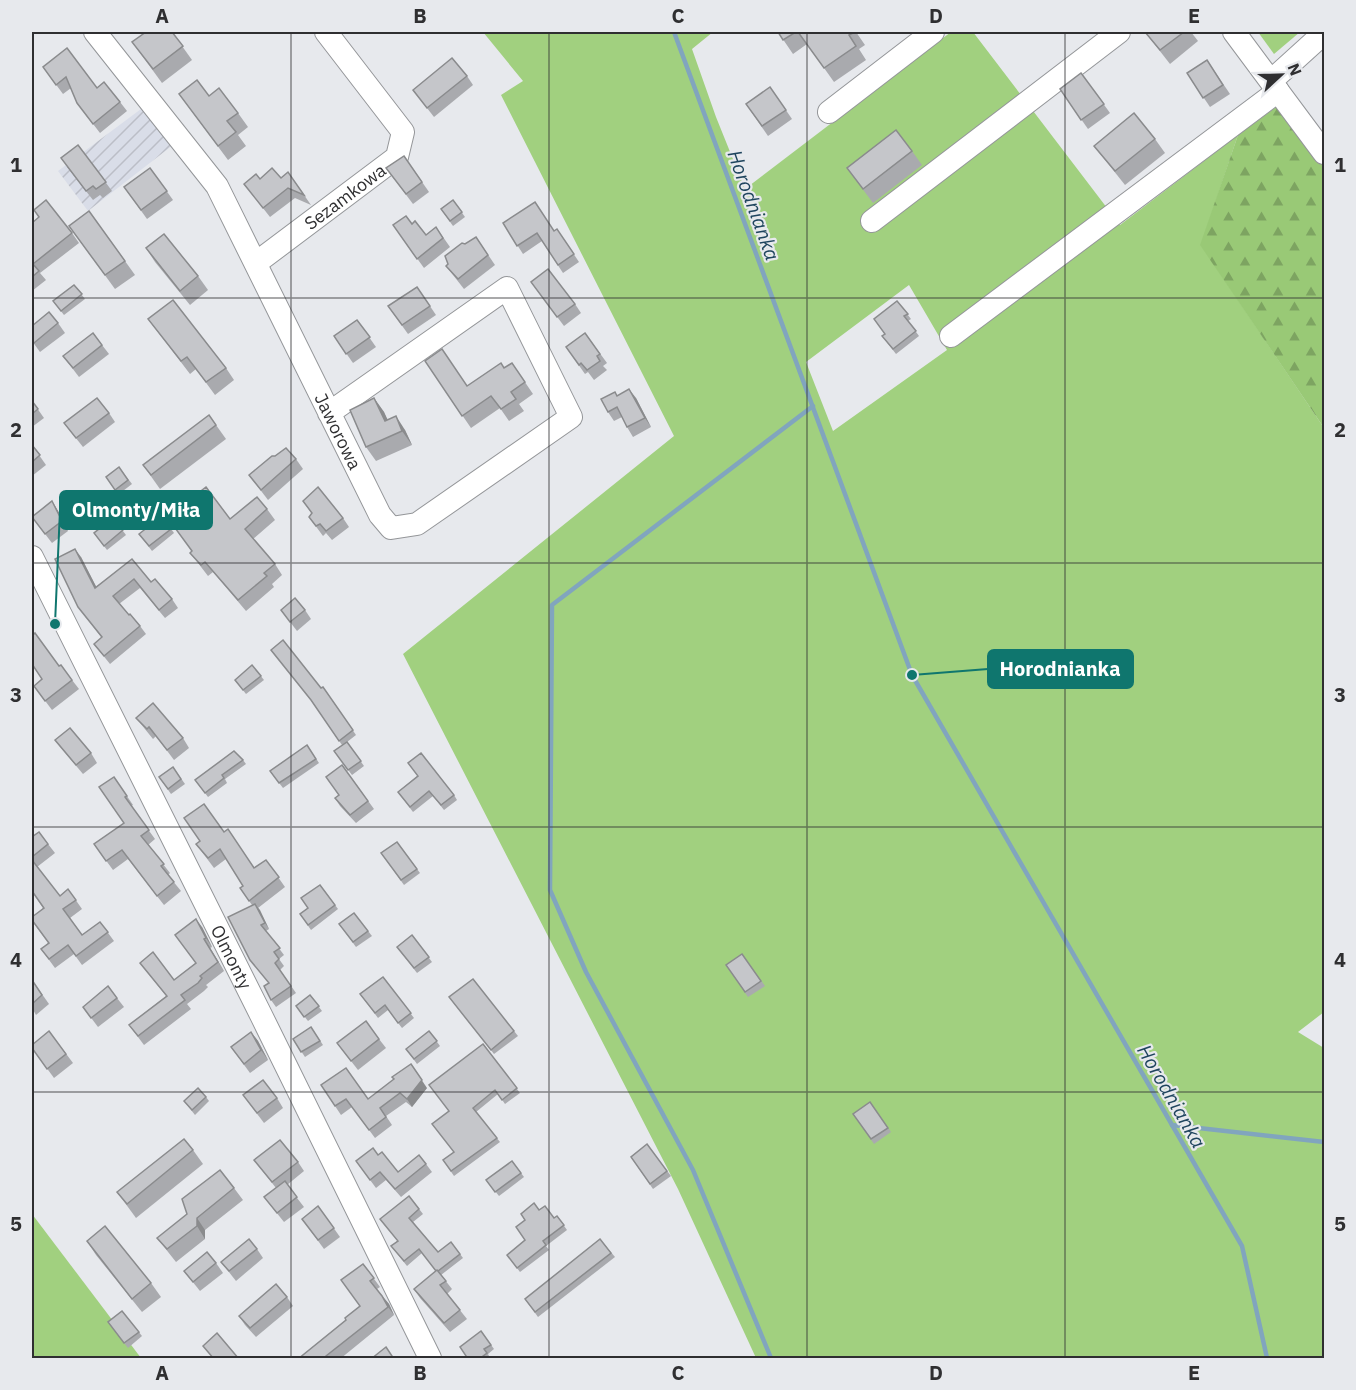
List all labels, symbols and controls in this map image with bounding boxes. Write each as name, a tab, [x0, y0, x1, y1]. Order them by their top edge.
text: A	[155, 2, 169, 29]
text: B	[413, 2, 427, 29]
text: C	[671, 2, 685, 29]
text: D	[929, 2, 943, 29]
text: E	[1188, 2, 1200, 29]
north arrow	[1251, 45, 1311, 105]
text: N	[1283, 60, 1306, 79]
water label: Horodnianka	[722, 146, 786, 264]
text: 1	[10, 151, 22, 178]
text: 1	[1334, 151, 1346, 178]
street label: Sezamkowa	[299, 158, 390, 234]
street label: Jaworowa	[310, 389, 367, 473]
text: 2	[10, 416, 22, 443]
text: 2	[1334, 416, 1346, 443]
callout: Olmonty/Miła	[60, 491, 212, 529]
text: Olmonty/Miła	[72, 496, 200, 523]
callout: Horodnianka	[988, 650, 1133, 688]
text: Horodnianka	[999, 655, 1121, 682]
text: 3	[10, 681, 22, 708]
text: 3	[1334, 681, 1346, 708]
street label: Olmonty	[206, 921, 258, 993]
text: 4	[10, 946, 22, 973]
text: 4	[1334, 946, 1346, 973]
water label: Horodnianka	[1131, 1039, 1213, 1153]
text: 5	[10, 1210, 22, 1237]
text: 5	[1334, 1210, 1346, 1237]
text: A	[155, 1359, 169, 1386]
text: B	[413, 1359, 427, 1386]
text: C	[671, 1359, 685, 1386]
text: D	[929, 1359, 943, 1386]
text: E	[1188, 1359, 1200, 1386]

